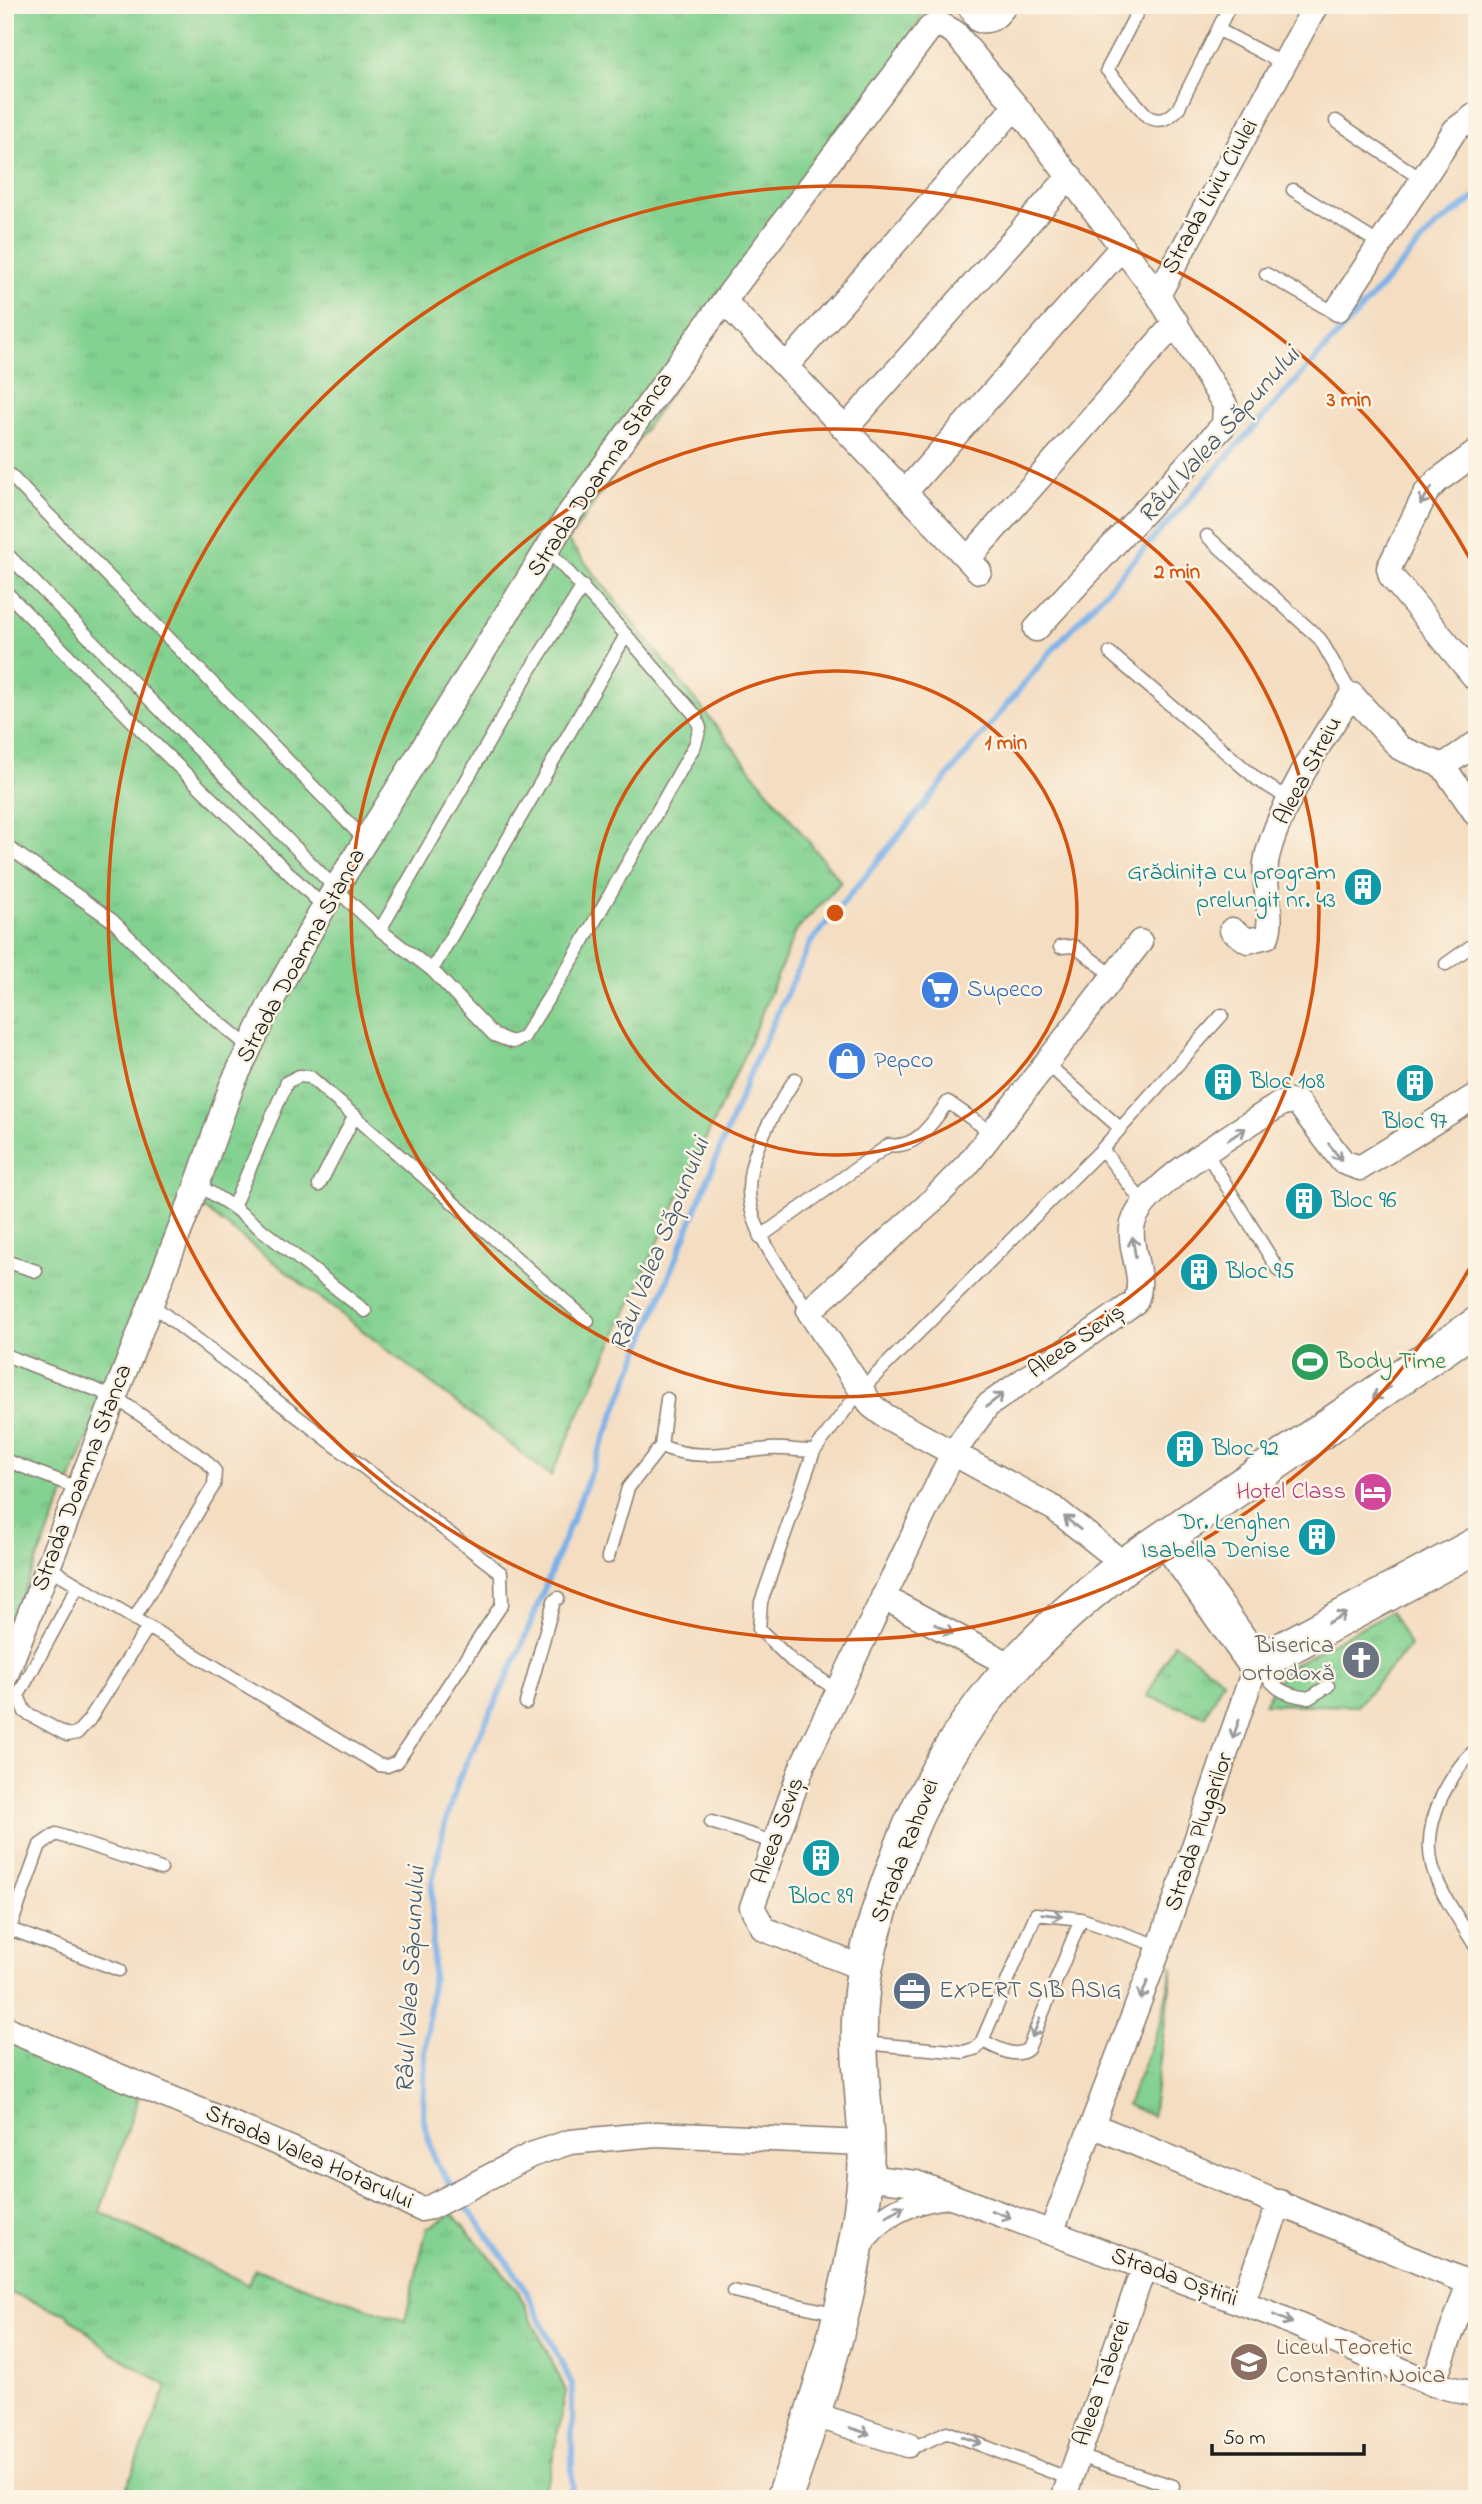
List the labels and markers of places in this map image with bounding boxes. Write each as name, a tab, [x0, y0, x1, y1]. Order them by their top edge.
place label: Grădinița cu program prelungit nr. 43	[1127, 856, 1336, 919]
building icon: Grădinița cu program prelungit nr. 43	[1342, 866, 1384, 908]
centre of rings	[823, 901, 847, 925]
supermarket icon: Supeco	[919, 969, 961, 1011]
place label: Supeco	[967, 973, 1043, 1008]
shop icon: Pepco	[826, 1040, 868, 1082]
place label: Pepco	[874, 1044, 933, 1079]
building icon: Bloc 108	[1202, 1061, 1244, 1103]
building icon: Bloc 97	[1394, 1062, 1436, 1104]
place label: Bloc 108	[1249, 1065, 1325, 1100]
place label: Bloc 97	[1382, 1105, 1448, 1140]
building icon: Bloc 96	[1283, 1180, 1325, 1222]
place label: Bloc 96	[1330, 1184, 1397, 1219]
building icon: Bloc 95	[1178, 1251, 1220, 1293]
place label: Bloc 95	[1225, 1255, 1295, 1290]
sports icon: Body Time	[1289, 1341, 1331, 1383]
place label: Body Time	[1336, 1345, 1446, 1381]
building icon: Bloc 92	[1164, 1428, 1206, 1470]
place label: Bloc 92	[1211, 1432, 1279, 1467]
hotel icon: Hotel Class	[1352, 1471, 1394, 1513]
place label: Hotel Class	[1236, 1475, 1346, 1510]
place label: Dr. Lenghen Isabella Denise	[1141, 1506, 1290, 1569]
building icon: Dr. Lenghen Isabella Denise	[1296, 1516, 1338, 1558]
place label: Biserica Ortodoxă	[1241, 1629, 1334, 1692]
church icon: Biserica Ortodoxă	[1340, 1639, 1382, 1681]
building icon: Bloc 89	[800, 1837, 842, 1879]
place label: Bloc 89	[788, 1880, 854, 1915]
office icon: EXPERT SIB ASIG	[891, 1970, 933, 2012]
place label: EXPERT SIB ASIG	[939, 1974, 1121, 2009]
place label: Liceul Teoretic Constantin Noica	[1276, 2331, 1445, 2394]
school or university icon: Liceul Teoretic Constantin Noica	[1228, 2341, 1270, 2383]

